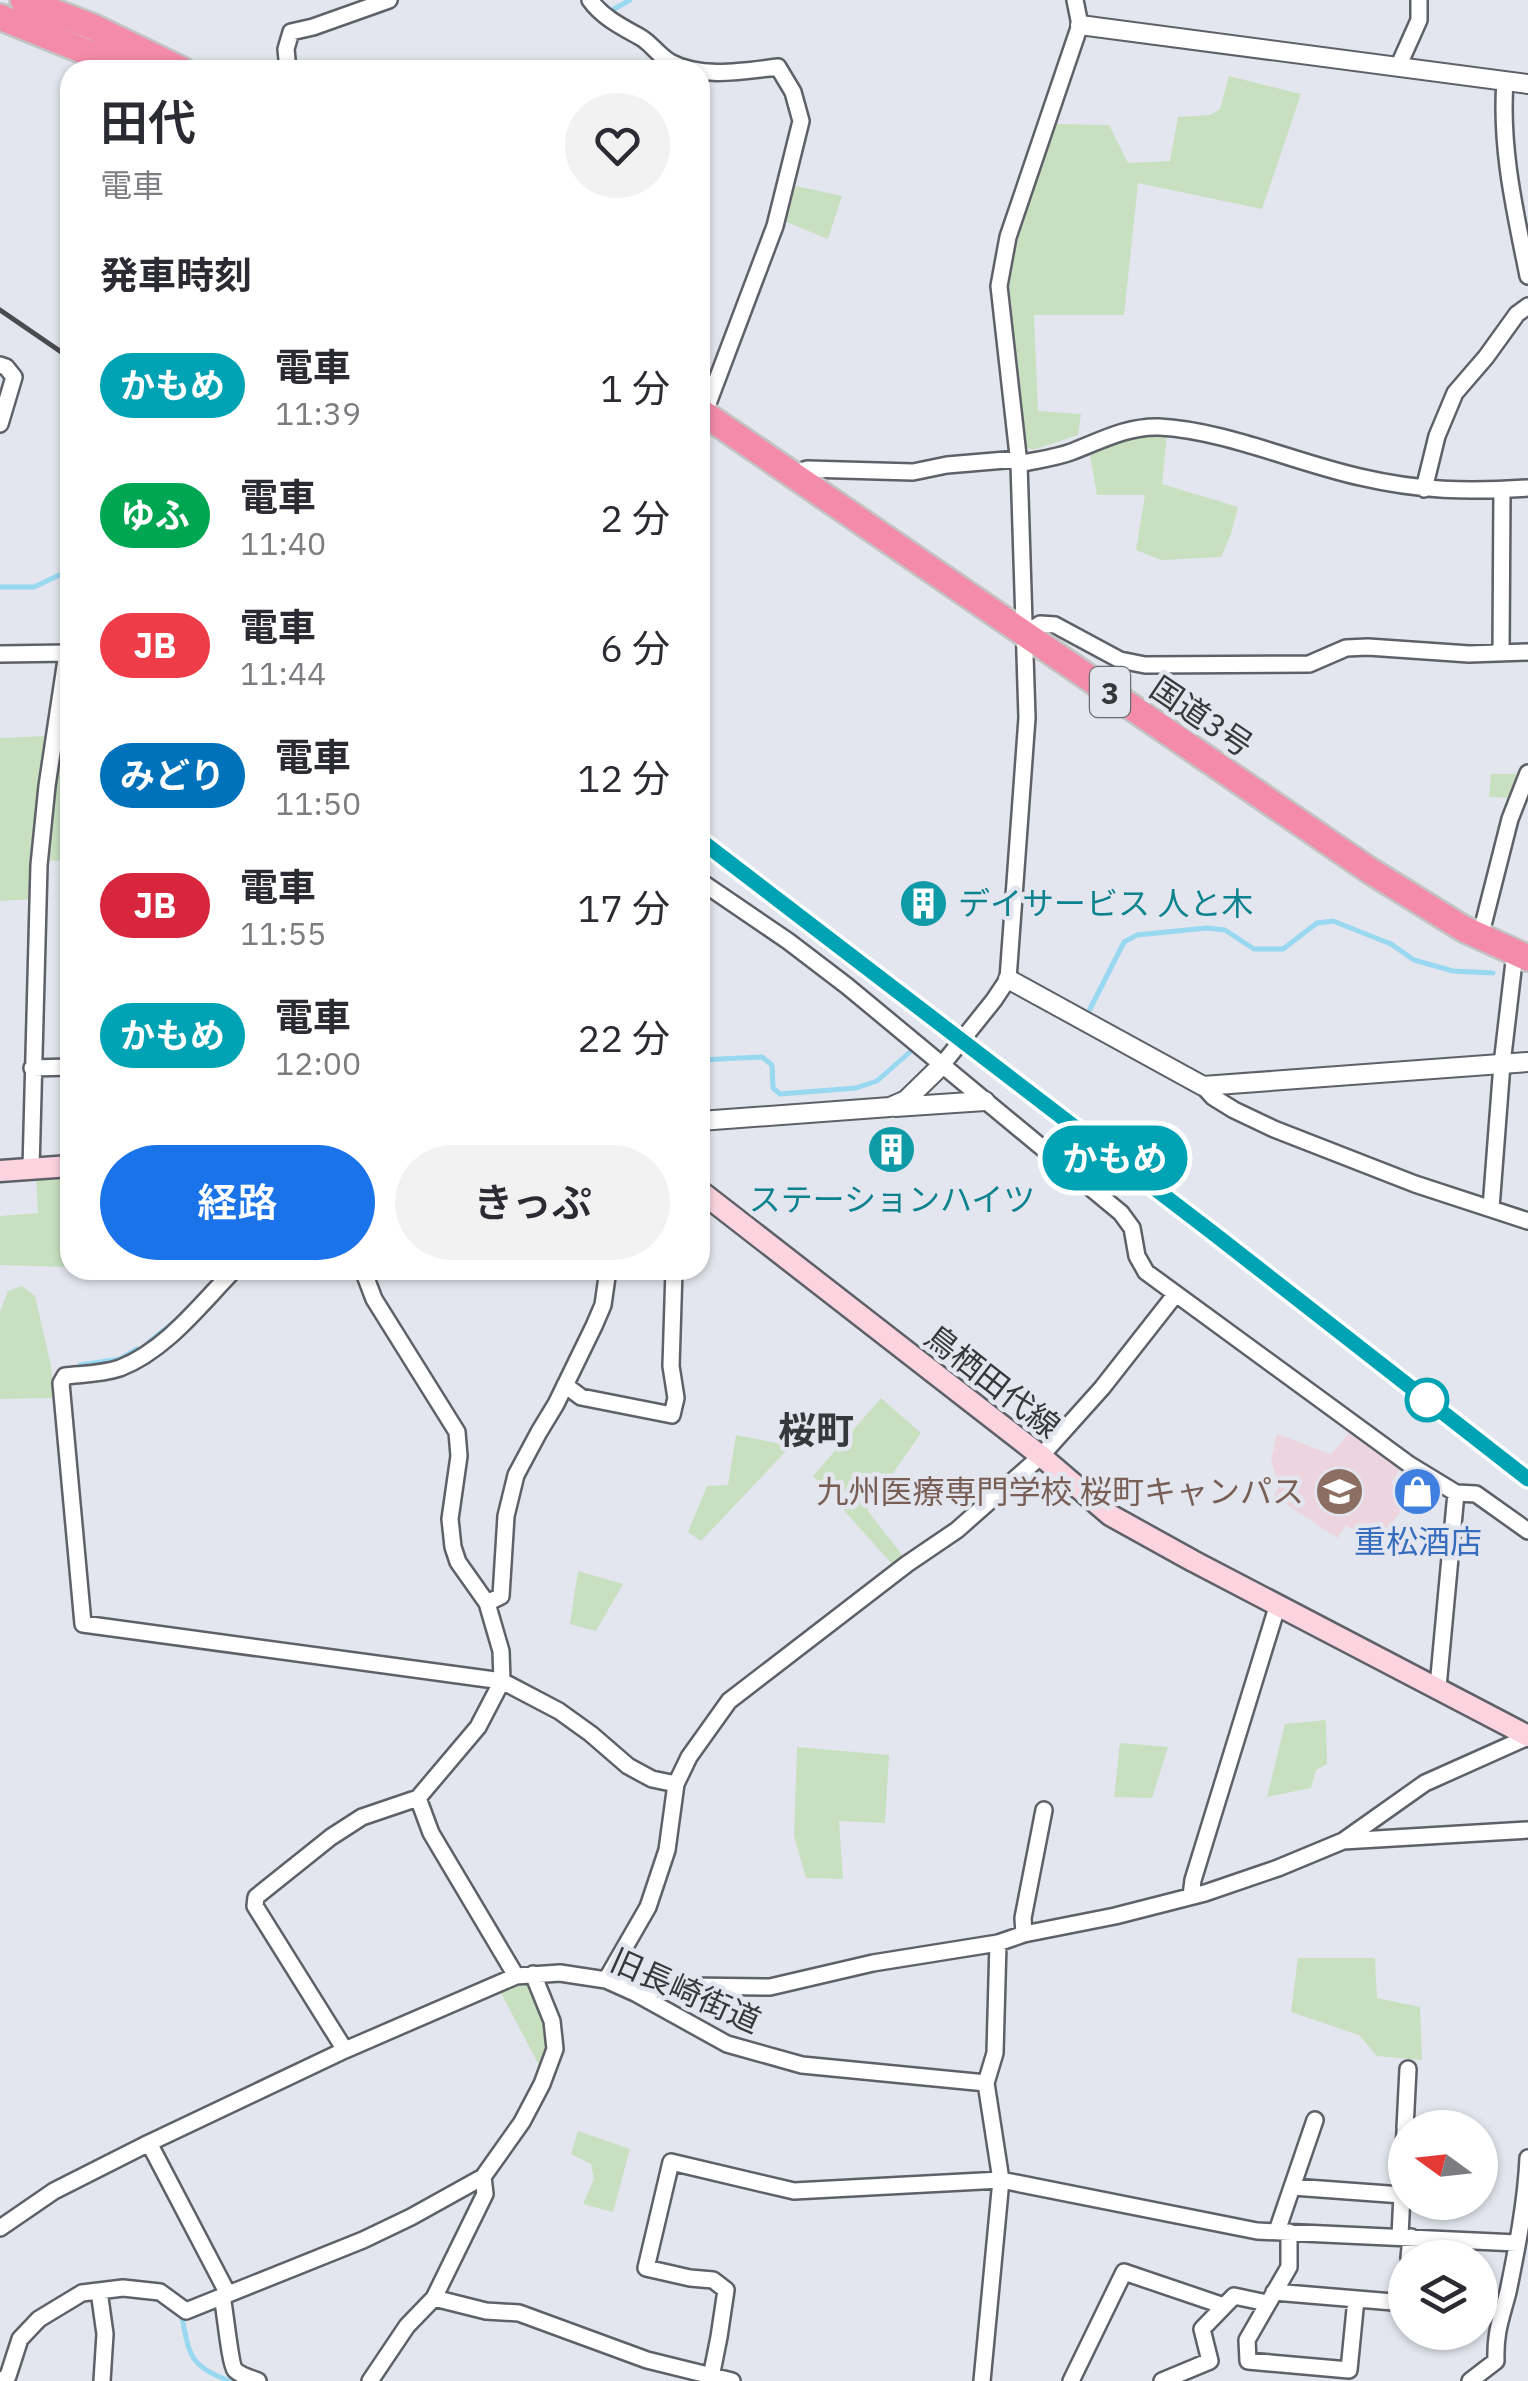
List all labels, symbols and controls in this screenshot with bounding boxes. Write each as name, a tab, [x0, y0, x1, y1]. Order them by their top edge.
text: 田代	[100, 91, 196, 153]
button: heart	[565, 93, 670, 198]
text: 電車	[100, 164, 164, 206]
text: 発車時刻	[100, 250, 252, 299]
text: 電車	[275, 342, 351, 391]
text: かもめ	[120, 362, 225, 408]
text: 1 分	[600, 363, 670, 412]
text: 11:39	[275, 392, 361, 434]
text: 電車	[240, 472, 316, 521]
text: ゆふ	[120, 492, 190, 538]
text: 2 分	[600, 493, 670, 542]
text: 11:40	[240, 522, 326, 564]
text: 電車	[240, 602, 316, 651]
text: JB	[134, 622, 176, 668]
text: 6 分	[600, 623, 670, 672]
text: 11:44	[240, 652, 326, 694]
street label: 国道3号	[1143, 666, 1261, 766]
road number: 3	[1090, 667, 1130, 717]
text: 電車	[275, 732, 351, 781]
text: みどり	[120, 752, 225, 798]
text: 12 分	[577, 753, 670, 802]
text: 11:50	[275, 782, 361, 824]
text: 電車	[240, 862, 316, 911]
building icon: デイサービス 人と木	[897, 877, 949, 929]
text: JB	[134, 882, 176, 928]
place label: デイサービス 人と木	[958, 882, 1254, 924]
text: 17 分	[577, 883, 670, 932]
text: 11:55	[240, 912, 326, 954]
text: 電車	[275, 992, 351, 1041]
text: かもめ	[120, 1012, 225, 1058]
text: 22 分	[577, 1013, 670, 1062]
text: 12:00	[275, 1042, 361, 1084]
building icon: ステーションハイツ	[866, 1123, 918, 1175]
line badge: かもめ	[1058, 1126, 1172, 1190]
text: かもめ	[1062, 1135, 1168, 1181]
button: 経路	[100, 1145, 375, 1260]
button: きっぷ	[395, 1145, 670, 1260]
place label: ステーションハイツ	[749, 1178, 1035, 1220]
street label: 鳥栖田代線	[917, 1315, 1069, 1447]
unlabelled marker	[1406, 1379, 1448, 1421]
district label: 桜町	[778, 1405, 854, 1454]
school or university icon: 九州医療専門学校 桜町キャンパス	[1313, 1465, 1365, 1517]
shop icon: 重松酒店	[1392, 1465, 1444, 1517]
place label: 九州医療専門学校 桜町キャンパス	[816, 1470, 1304, 1512]
place label: 重松酒店	[1354, 1520, 1482, 1562]
street label: 旧長崎街道	[604, 1938, 768, 2042]
north arrow	[1388, 2110, 1498, 2220]
map controls	[1388, 2110, 1498, 2350]
button: layers	[1388, 2240, 1498, 2350]

